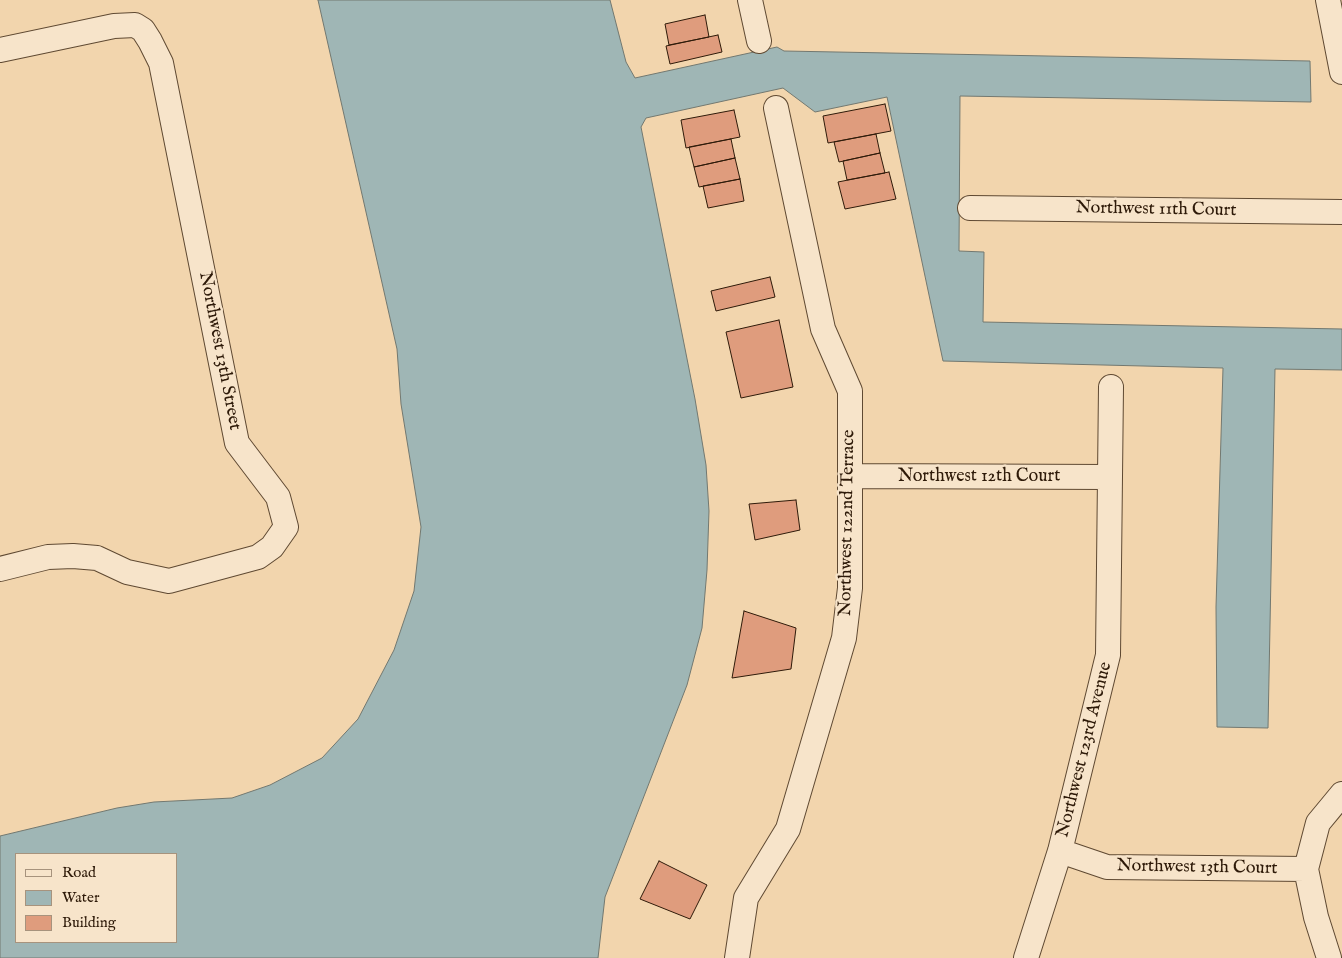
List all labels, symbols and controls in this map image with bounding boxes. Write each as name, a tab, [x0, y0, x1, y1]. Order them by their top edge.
street label: Northwest 11th Court	[1075, 198, 1237, 222]
street label: Northwest 13th Street	[193, 270, 245, 432]
street label: Northwest 122nd Terrace	[836, 429, 860, 617]
street label: Northwest 12th Court	[898, 466, 1060, 488]
street label: Northwest 123rd Avenue	[1053, 660, 1117, 840]
legend	[15, 853, 178, 943]
street label: Northwest 13th Court	[1116, 856, 1278, 880]
text: Road	[62, 863, 96, 882]
text: Water	[62, 888, 99, 907]
text: Building	[62, 913, 116, 932]

